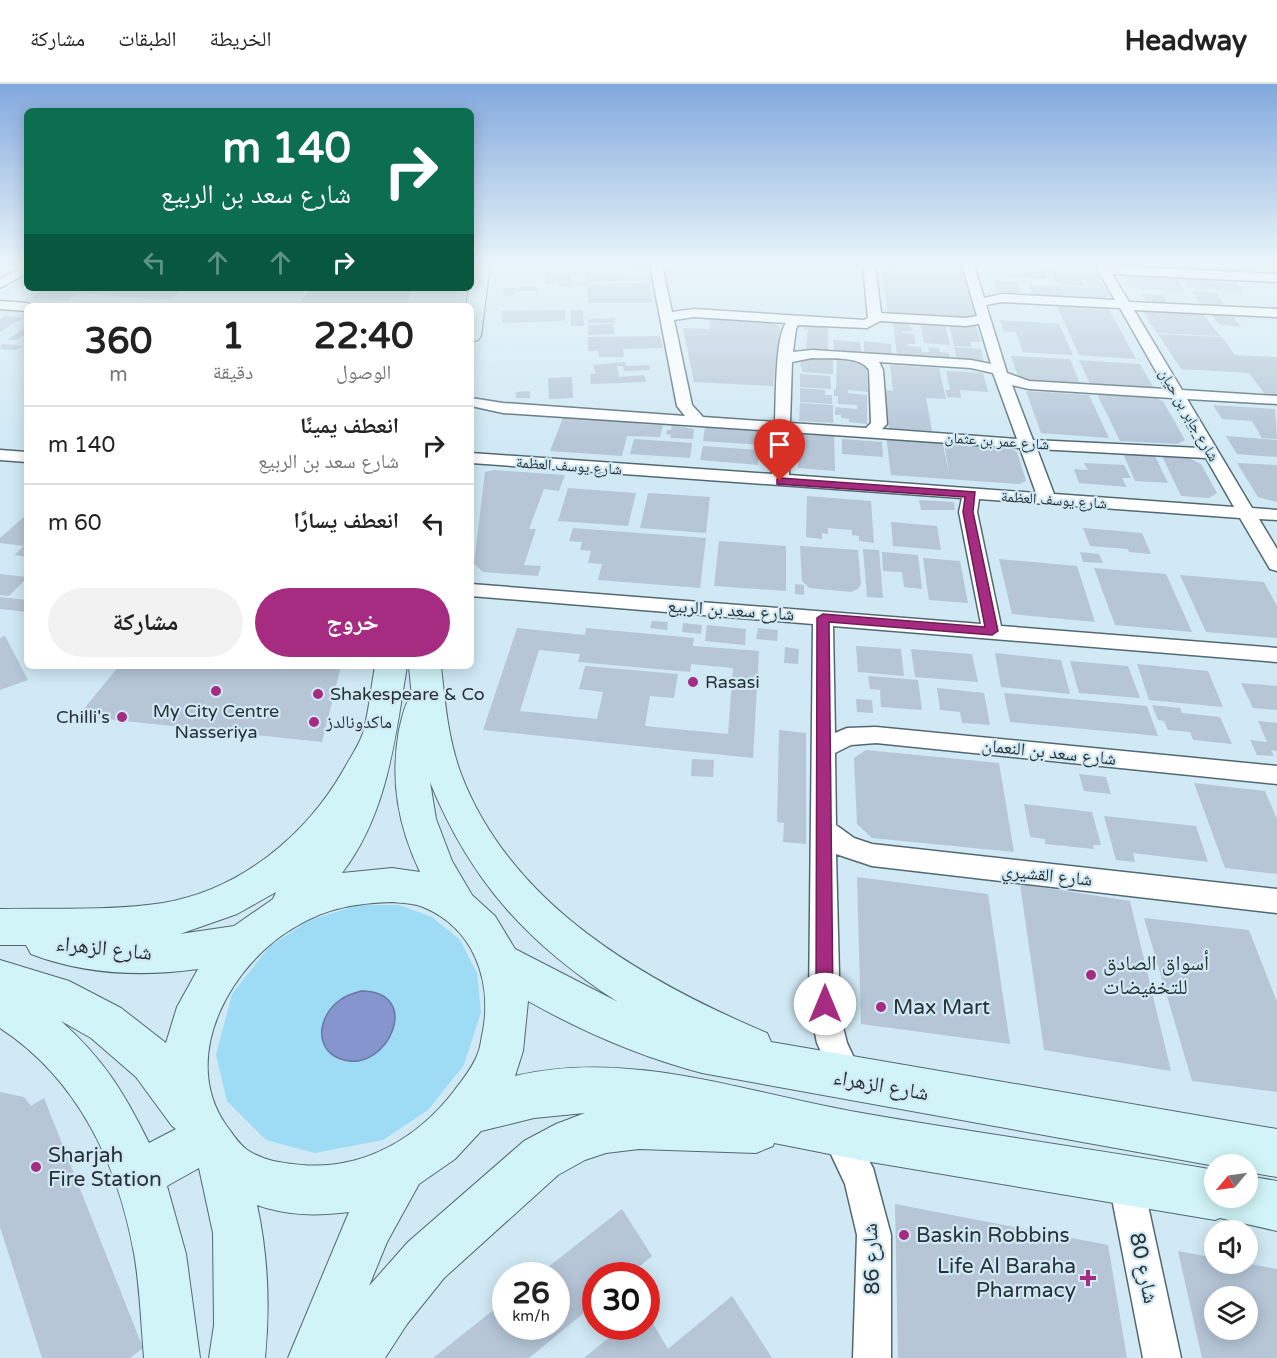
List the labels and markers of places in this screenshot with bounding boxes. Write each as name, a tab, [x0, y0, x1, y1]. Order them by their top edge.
pin	[754, 419, 805, 481]
place label: Rasasi	[705, 671, 760, 693]
marker: Rasasi	[686, 675, 700, 689]
place label: Shakespeare & Co	[330, 683, 485, 705]
marker: My City Centre Nasseriya	[209, 684, 223, 698]
marker: Shakespeare & Co	[311, 687, 325, 701]
place label: My City Centre Nasseriya	[153, 700, 279, 743]
place label: Chilli's	[56, 706, 110, 728]
marker: Chilli's	[115, 710, 129, 724]
place label: ماكدونالدز	[325, 711, 392, 733]
marker: ماكدونالدز	[307, 715, 321, 729]
place label: أسواق الصادق للتخفيضات	[1103, 950, 1209, 1000]
marker: أسواق الصادق للتخفيضات	[1084, 968, 1098, 982]
place label: Max Mart	[893, 995, 990, 1020]
marker: Max Mart	[874, 1000, 888, 1014]
place label: Sharjah Fire Station	[48, 1143, 162, 1192]
marker: Sharjah Fire Station	[29, 1160, 43, 1174]
place label: Baskin Robbins	[916, 1223, 1070, 1248]
marker: Baskin Robbins	[897, 1228, 911, 1242]
place label: Life Al Baraha Pharmacy	[937, 1254, 1076, 1303]
marker: Life Al Baraha Pharmacy	[1081, 1271, 1095, 1285]

